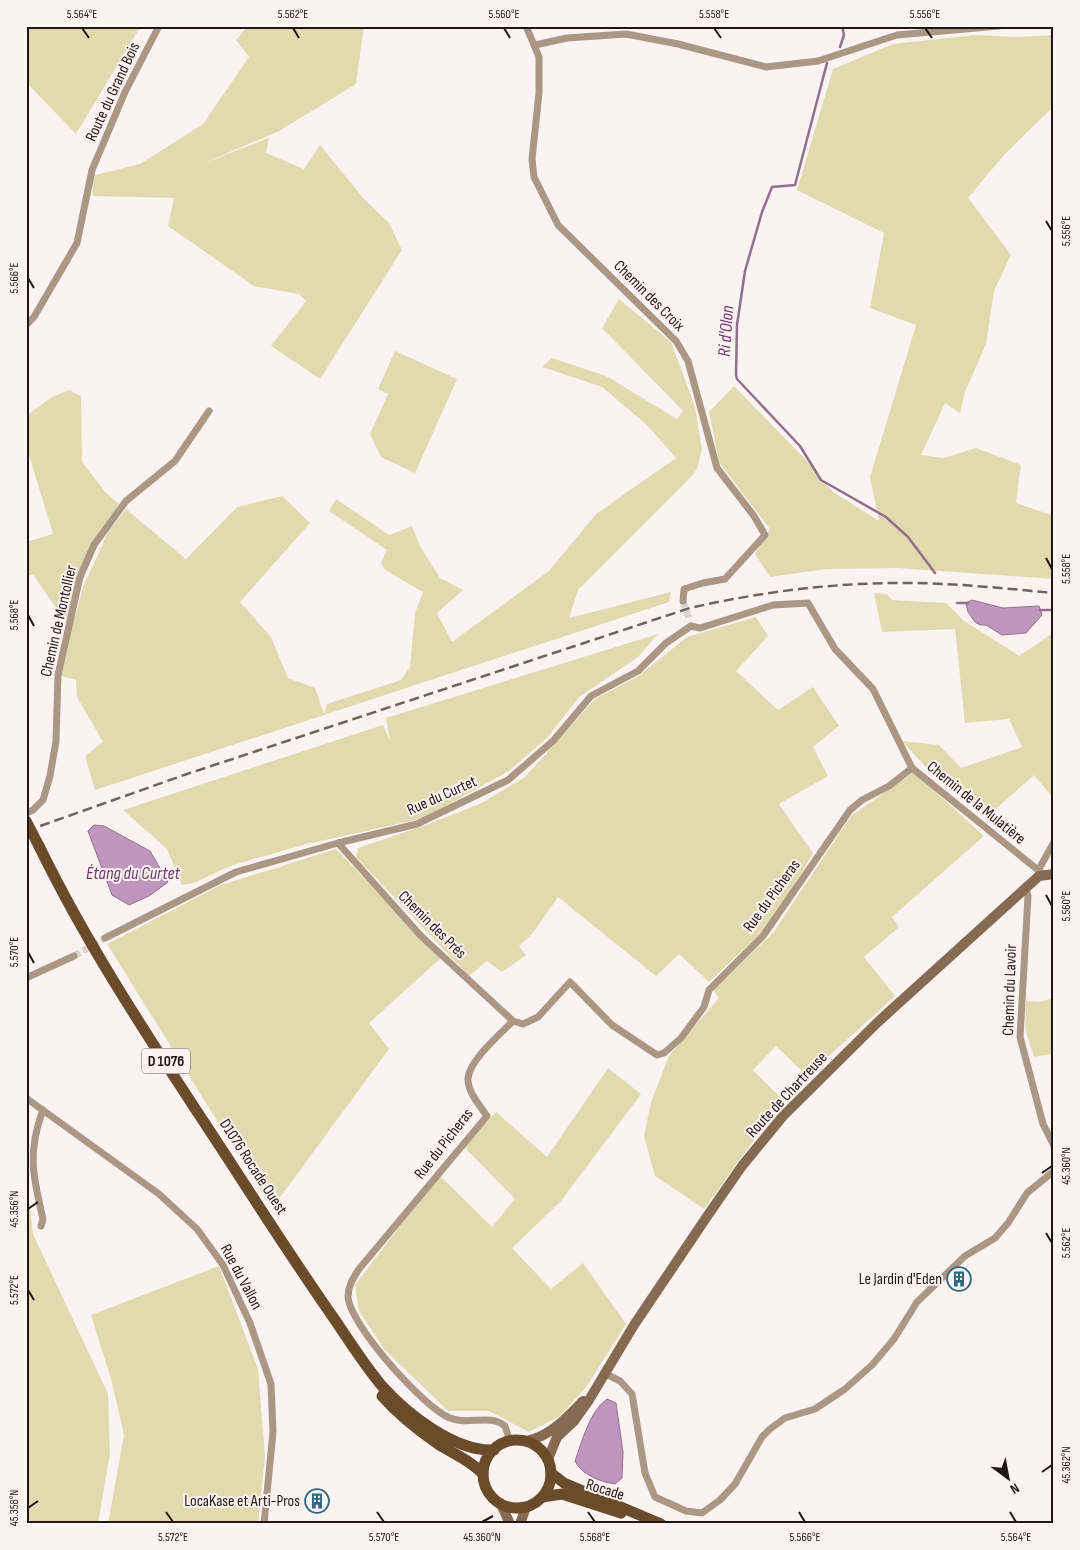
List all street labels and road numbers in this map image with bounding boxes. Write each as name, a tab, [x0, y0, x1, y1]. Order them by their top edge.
street label: Route du Grand Bois	[82, 39, 144, 145]
street label: Chemin des Croix	[609, 256, 689, 336]
street label: Chemin de Montollier	[37, 563, 81, 679]
street label: Chemin de la Mulatière	[923, 757, 1029, 849]
street label: Rue du Curtet	[404, 772, 480, 820]
street label: Rue du Picheras	[739, 856, 805, 936]
street label: Chemin des Prés	[394, 887, 470, 963]
street label: Chemin du Lavoir	[999, 943, 1021, 1036]
road number: D 1076	[142, 1048, 190, 1074]
street label: Route de Chartreuse	[743, 1048, 831, 1142]
street label: Rue du Picheras	[410, 1105, 478, 1183]
street label: D1076 Rocade Ouest	[215, 1116, 291, 1218]
street label: Rue du Vallon	[216, 1241, 266, 1313]
street label: Rocade	[583, 1475, 627, 1505]

